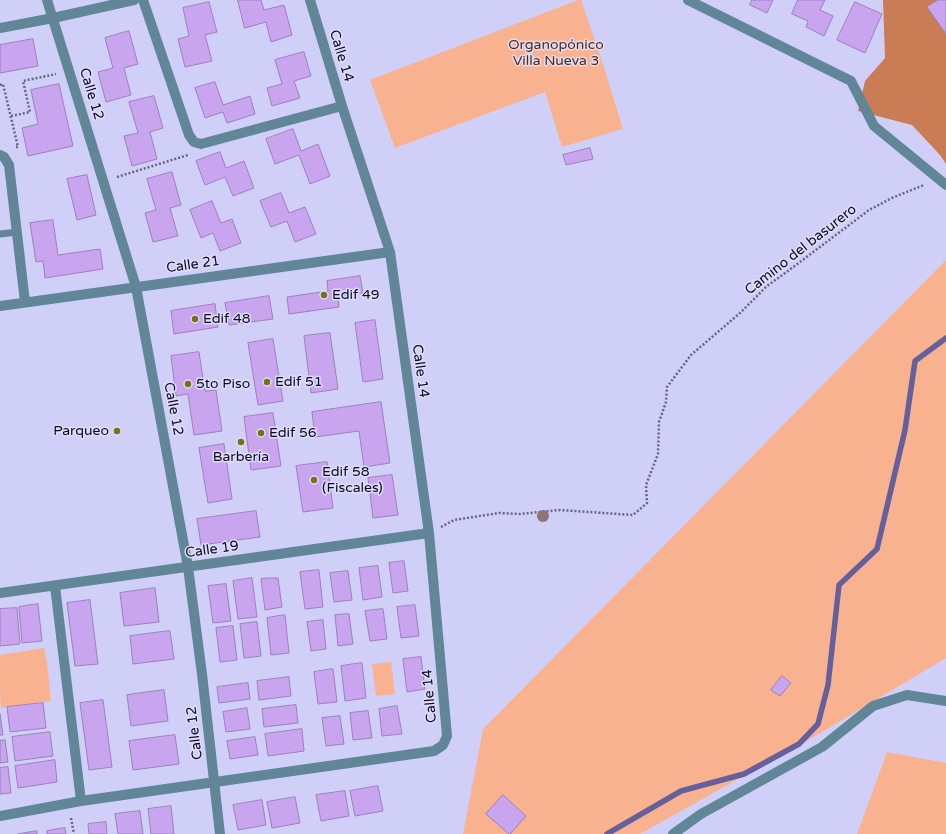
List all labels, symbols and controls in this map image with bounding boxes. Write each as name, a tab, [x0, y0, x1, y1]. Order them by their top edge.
street label: Calle 14	[325, 28, 357, 84]
park label: Organopónico Villa Nueva 3	[508, 37, 604, 70]
street label: Calle 12	[75, 66, 107, 122]
street label: Camino del basurero	[742, 201, 860, 299]
street label: Calle 21	[165, 253, 221, 277]
place label: Edif 49	[332, 287, 380, 303]
marker: Edif 49	[319, 290, 329, 300]
place label: Edif 48	[203, 311, 251, 327]
marker: Edif 48	[190, 314, 200, 324]
street label: Calle 14	[408, 343, 432, 399]
place label: Edif 51	[275, 374, 323, 390]
place label: 5to Piso	[196, 376, 250, 392]
marker: Edif 51	[262, 377, 272, 387]
marker: 5to Piso	[183, 379, 193, 389]
street label: Calle 12	[160, 381, 186, 437]
place label: Parqueo	[53, 423, 109, 439]
place label: Edif 56	[269, 425, 317, 441]
marker: Parqueo	[112, 426, 122, 436]
marker: Edif 56	[256, 428, 266, 438]
marker: Barbería	[236, 437, 246, 447]
place label: Barbería	[213, 449, 269, 465]
place label: Edif 58 (Fiscales)	[322, 464, 383, 496]
marker: Edif 58 (Fiscales)	[309, 475, 319, 485]
street label: Calle 19	[184, 538, 240, 562]
street label: Calle 14	[419, 669, 441, 723]
street label: Calle 12	[183, 705, 207, 761]

